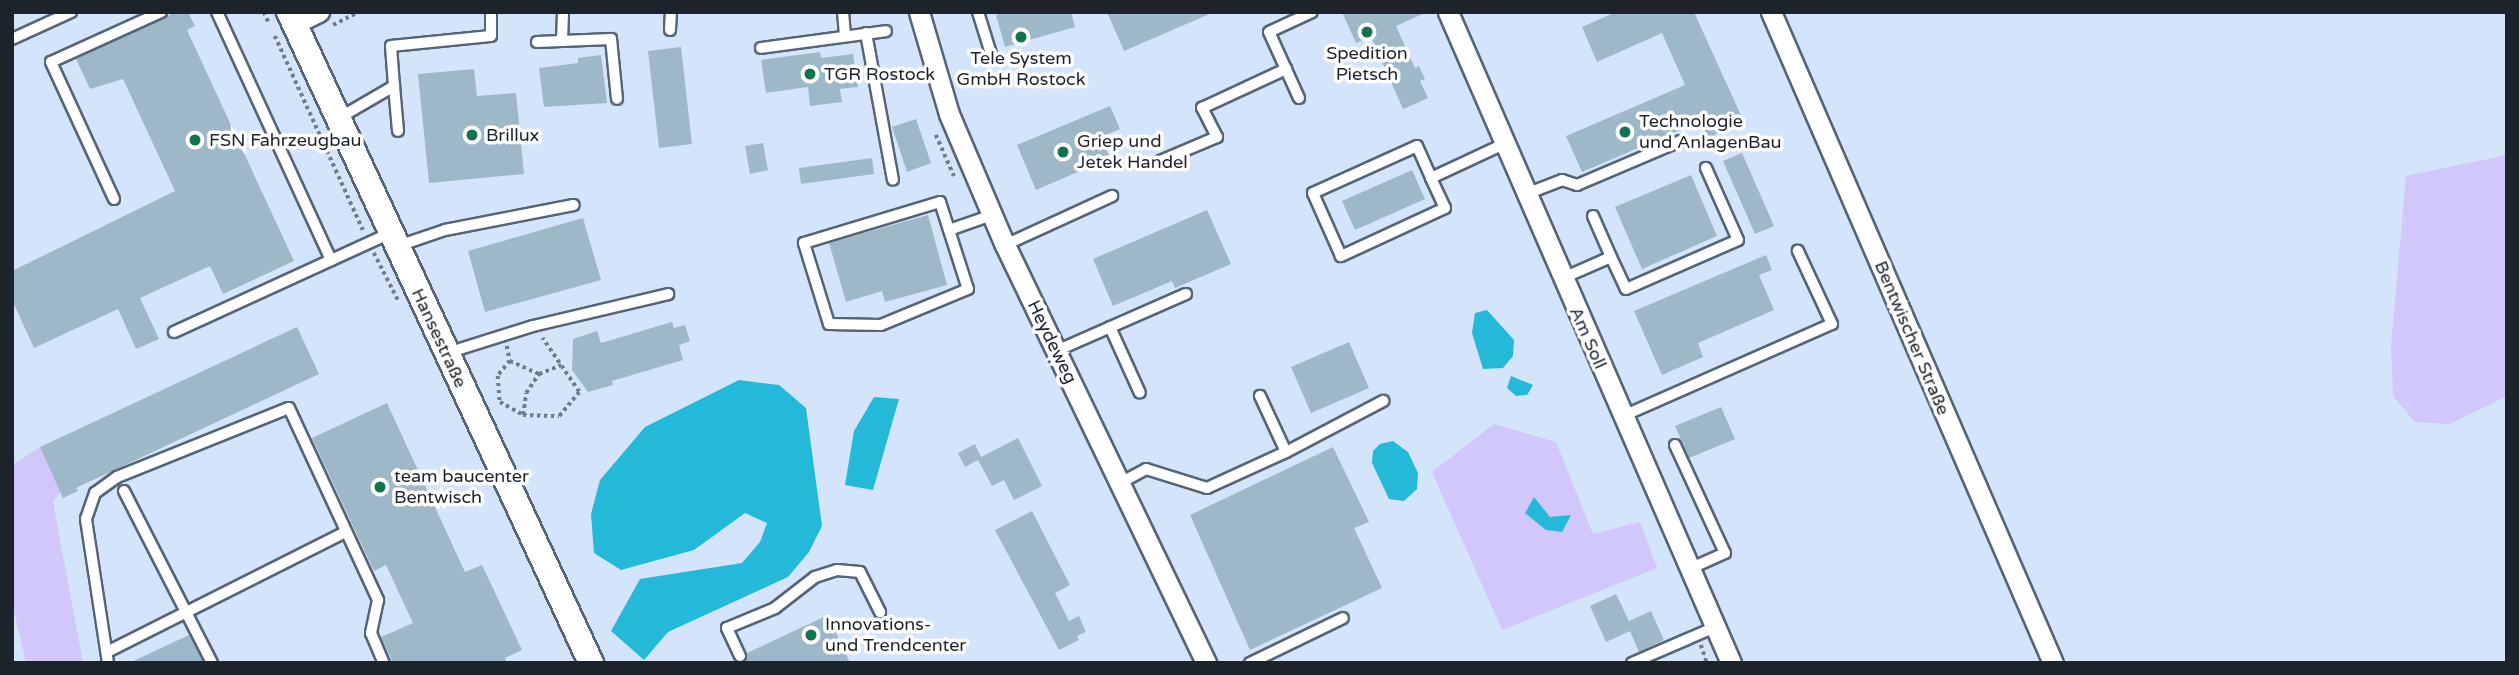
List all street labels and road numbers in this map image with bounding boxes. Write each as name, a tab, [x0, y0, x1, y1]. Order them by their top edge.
street label: Bentwischer Straße	[1870, 258, 1954, 418]
street label: Hansestraße	[407, 285, 471, 391]
street label: Heydeweg	[1023, 297, 1081, 387]
street label: Am Soll	[1565, 304, 1611, 372]

